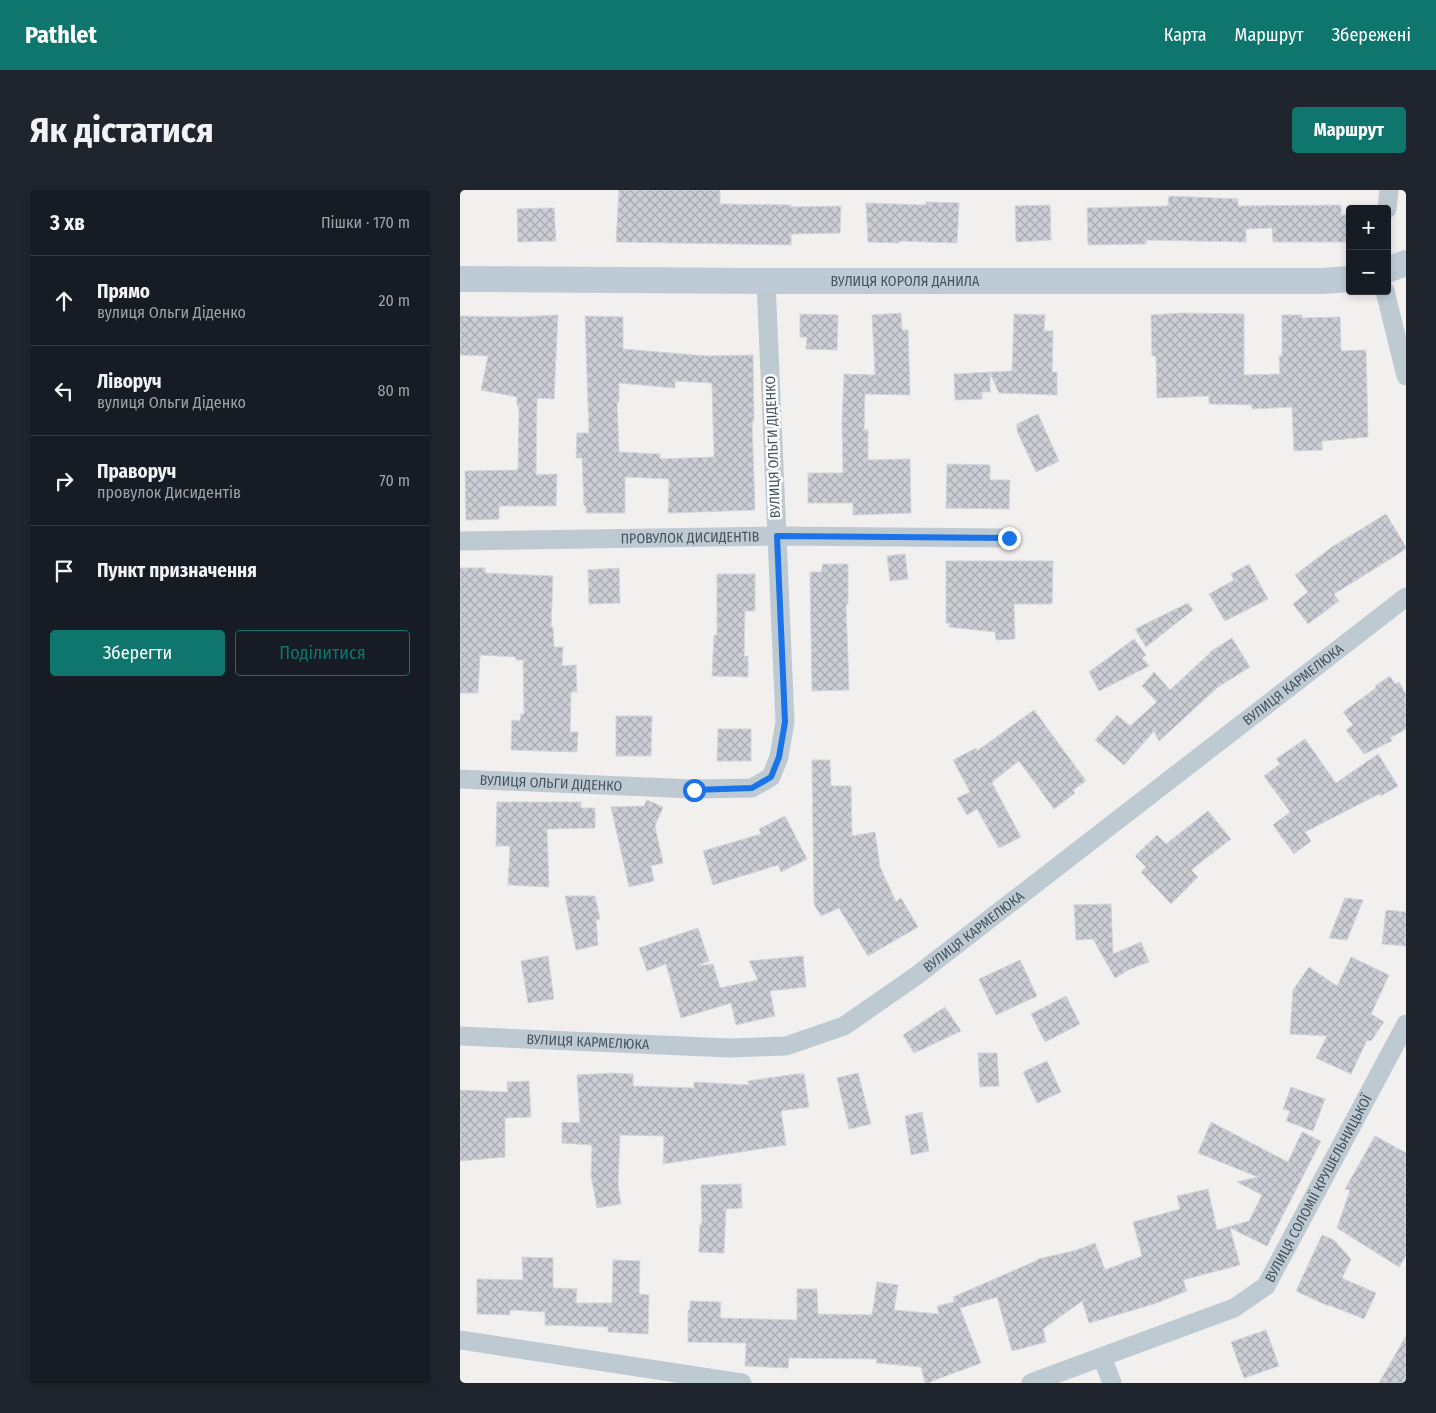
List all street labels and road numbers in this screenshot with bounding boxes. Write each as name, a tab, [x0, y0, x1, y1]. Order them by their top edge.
street label: ВУЛИЦЯ КОРОЛЯ ДАНИЛА	[831, 273, 980, 290]
street label: ВУЛИЦЯ ОЛЬГИ ДІДЕНКО	[762, 375, 784, 519]
street label: ПРОВУЛОК ДИСИДЕНТІВ	[620, 528, 760, 547]
street label: ВУЛИЦЯ КАРМЕЛЮКА	[1239, 640, 1347, 729]
street label: ВУЛИЦЯ ОЛЬГИ ДІДЕНКО	[479, 771, 623, 794]
street label: ВУЛИЦЯ КАРМЕЛЮКА	[920, 887, 1028, 976]
street label: ВУЛИЦЯ КАРМЕЛЮКА	[526, 1030, 650, 1053]
street label: ВУЛИЦЯ СОЛОМІЇ КРУШЕЛЬНИЦЬКОЇ	[1261, 1091, 1375, 1285]

